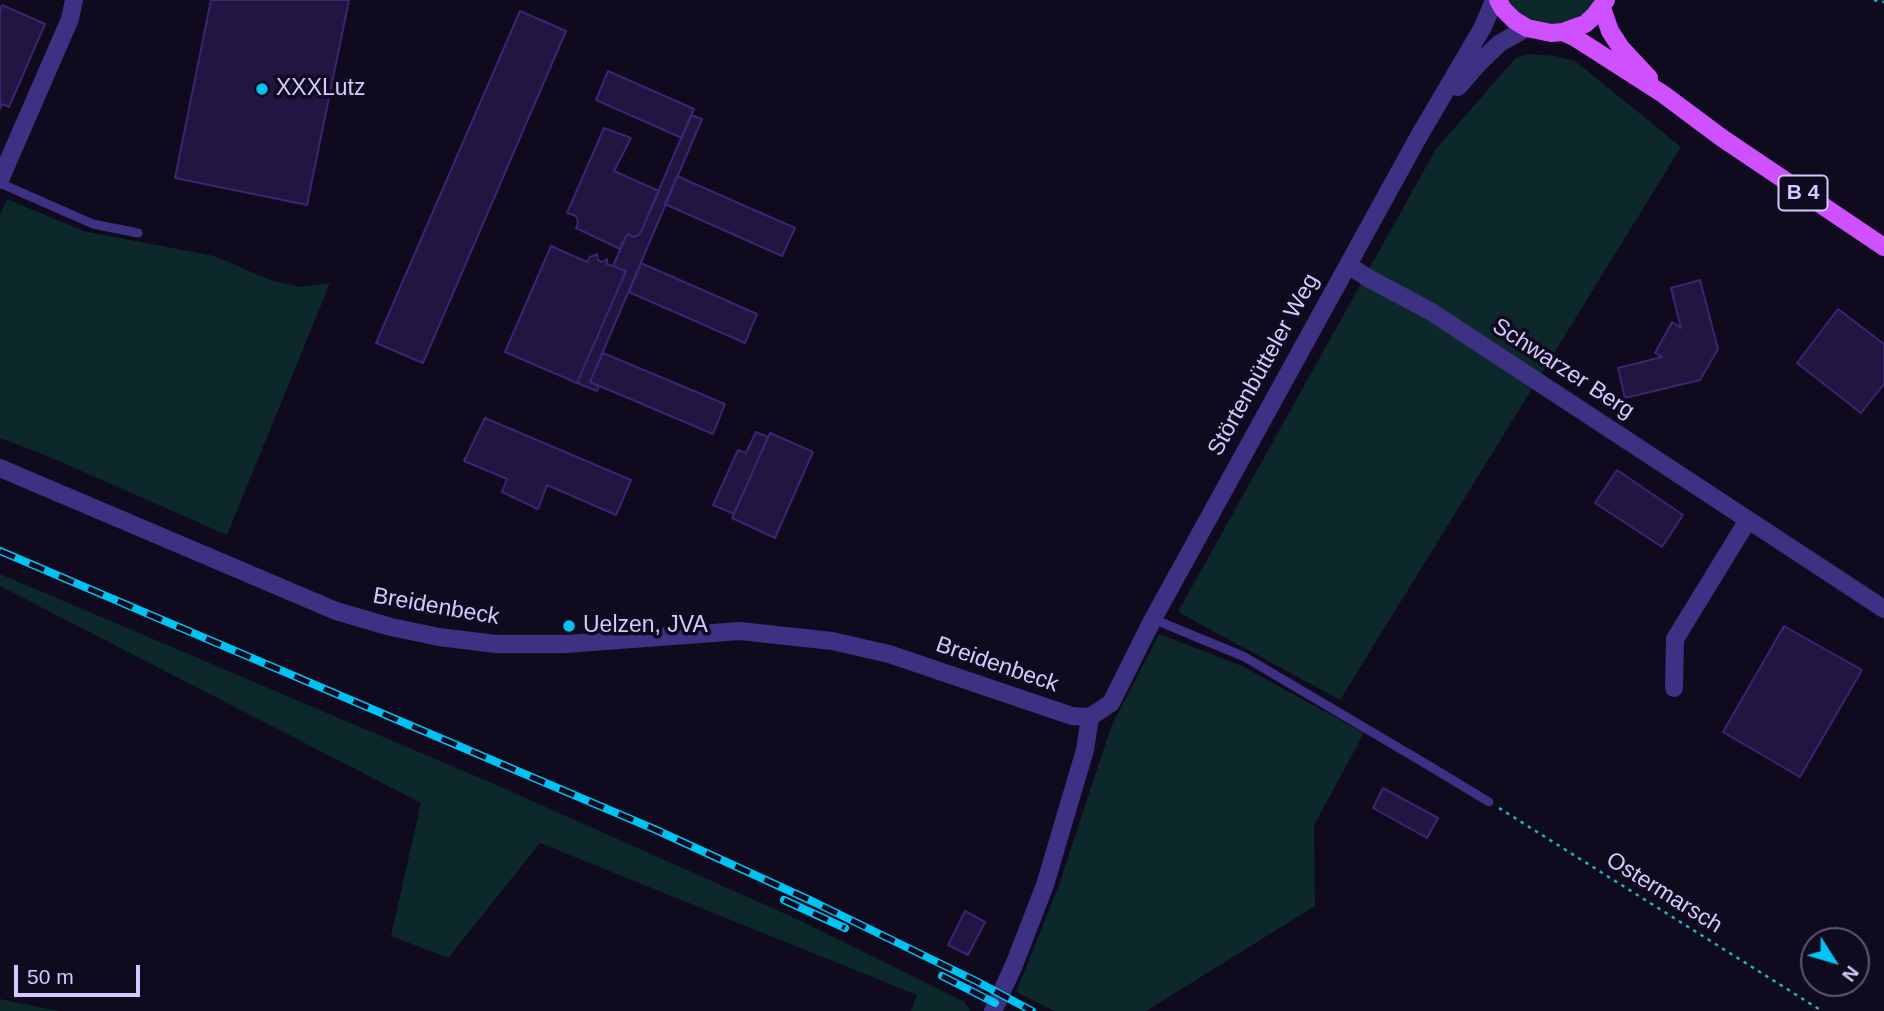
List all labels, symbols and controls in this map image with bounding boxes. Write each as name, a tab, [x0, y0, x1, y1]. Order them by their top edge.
place label: XXXLutz	[276, 75, 365, 103]
marker: XXXLutz	[254, 81, 270, 97]
road number: B 4	[1778, 176, 1828, 210]
street label: Störtenbütteler Weg	[1202, 269, 1326, 461]
street label: Schwarzer Berg	[1487, 313, 1639, 425]
street label: Breidenbeck	[371, 582, 501, 632]
place label: Uelzen, JVA	[583, 612, 708, 640]
marker: Uelzen, JVA	[561, 618, 577, 634]
street label: Breidenbeck	[932, 631, 1062, 699]
street label: Ostermarsch	[1601, 846, 1727, 940]
north arrow	[1800, 927, 1870, 997]
scale bar	[18, 951, 144, 995]
text: N	[1838, 962, 1863, 986]
text: 50 m	[27, 965, 74, 988]

